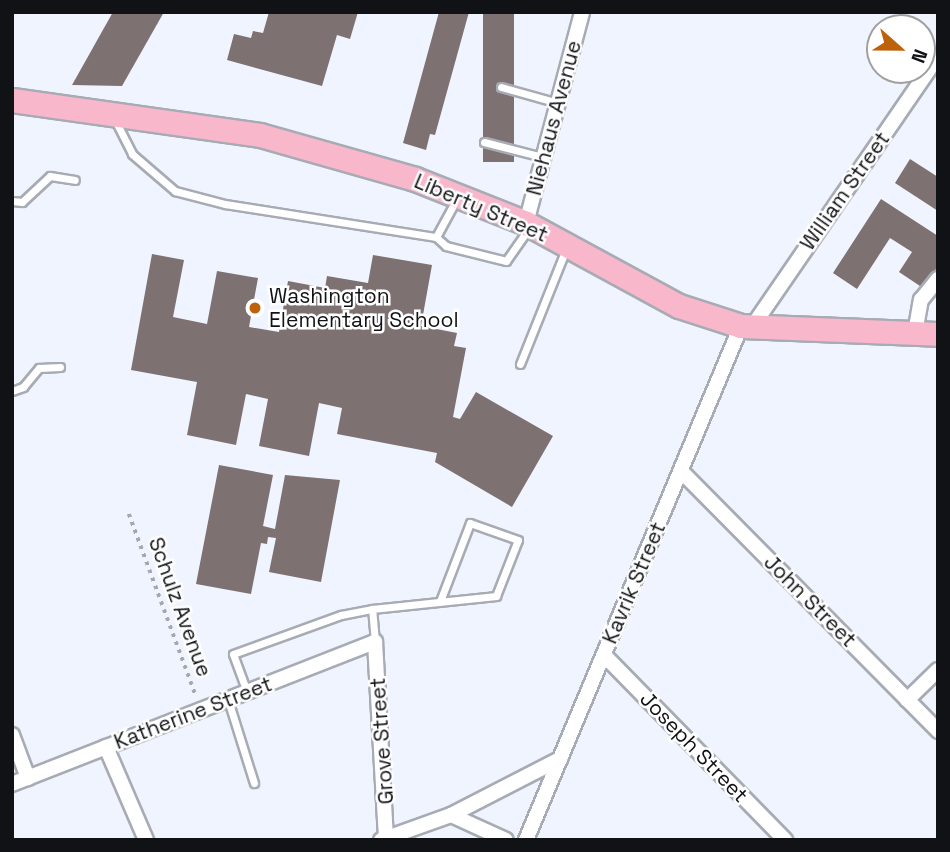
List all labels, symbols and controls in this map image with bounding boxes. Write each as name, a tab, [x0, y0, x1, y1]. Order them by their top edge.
north arrow	[866, 14, 936, 84]
street label: Niehaus Avenue	[521, 38, 587, 198]
text: N	[905, 46, 933, 66]
street label: William Street	[795, 127, 895, 255]
street label: Liberty Street	[410, 169, 552, 247]
place label: Washington Elementary School	[269, 283, 459, 333]
marker: Washington Elementary School	[247, 300, 263, 316]
street label: Kavrik Street	[597, 518, 671, 648]
street label: Schulz Avenue	[143, 534, 217, 680]
street label: John Street	[759, 550, 861, 652]
street label: Katherine Street	[110, 671, 276, 755]
street label: Grove Street	[365, 677, 399, 805]
street label: Joseph Street	[635, 686, 753, 808]

